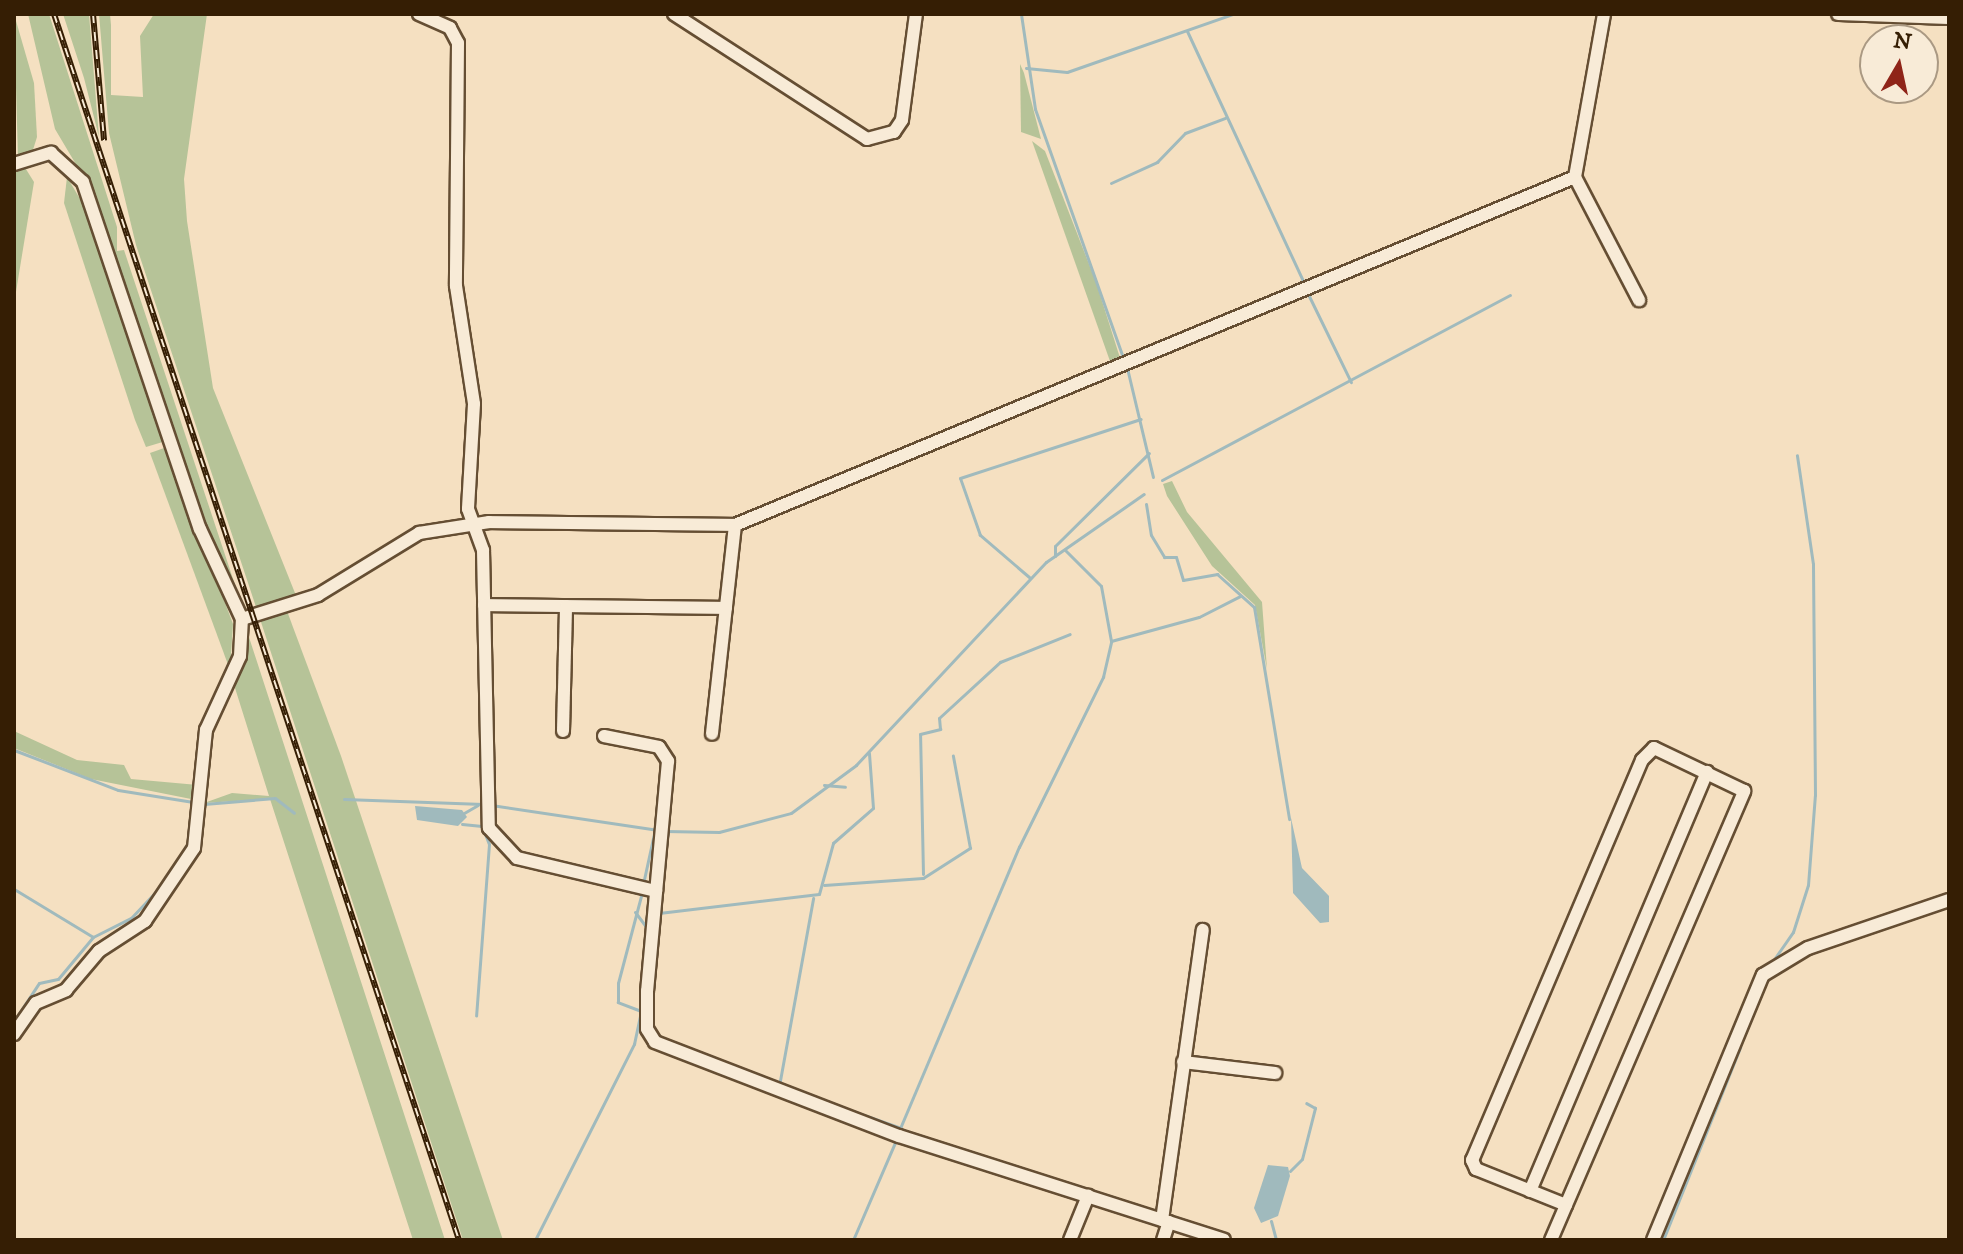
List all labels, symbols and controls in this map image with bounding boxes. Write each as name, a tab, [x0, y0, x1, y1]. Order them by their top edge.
north arrow	[1859, 24, 1939, 104]
text: N	[1891, 27, 1914, 57]

